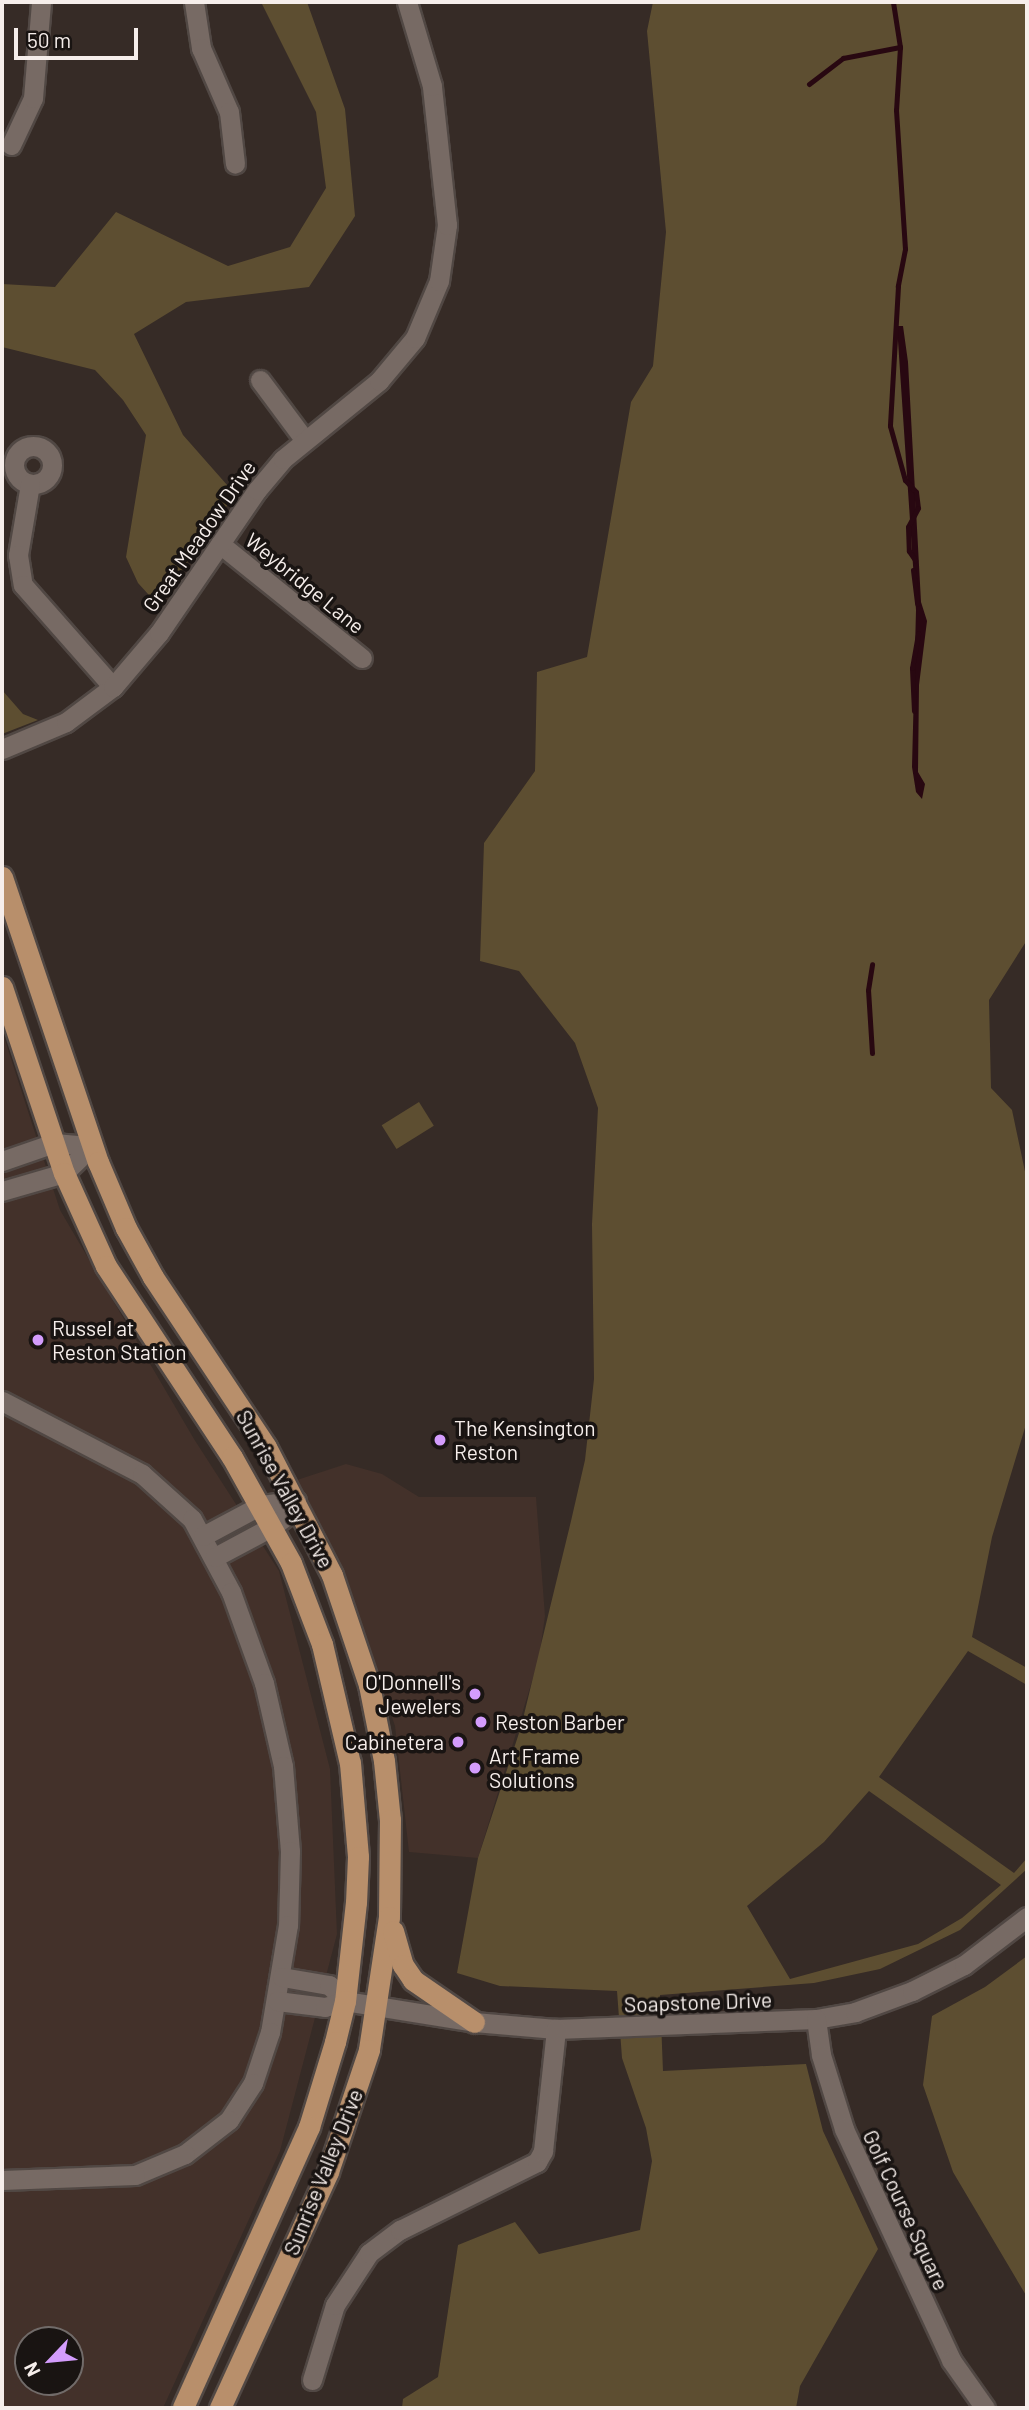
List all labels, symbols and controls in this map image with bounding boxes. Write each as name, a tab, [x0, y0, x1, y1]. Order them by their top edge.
scale bar	[18, 14, 142, 58]
text: 50 m	[27, 27, 71, 52]
street label: Great Meadow Drive	[137, 455, 261, 617]
street label: Weybridge Lane	[240, 527, 370, 639]
place label: Russel at Reston Station	[52, 1315, 186, 1365]
marker: Russel at Reston Station	[30, 1332, 46, 1348]
street label: Sunrise Valley Drive	[231, 1406, 339, 1572]
place label: The Kensington Reston	[454, 1415, 596, 1465]
marker: The Kensington Reston	[432, 1432, 448, 1448]
place label: O'Donnell's Jewelers	[365, 1669, 461, 1719]
marker: O'Donnell's Jewelers	[467, 1686, 483, 1702]
place label: Reston Barber	[495, 1709, 625, 1735]
marker: Reston Barber	[473, 1714, 489, 1730]
place label: Cabinetera	[345, 1729, 444, 1755]
marker: Cabinetera	[450, 1734, 466, 1750]
place label: Art Frame Solutions	[489, 1743, 580, 1793]
marker: Art Frame Solutions	[467, 1760, 483, 1776]
street label: Soapstone Drive	[623, 1987, 773, 2017]
street label: Sunrise Valley Drive	[278, 2085, 368, 2259]
street label: Golf Course Square	[858, 2126, 954, 2294]
north arrow	[14, 2326, 84, 2396]
text: N	[18, 2359, 45, 2380]

